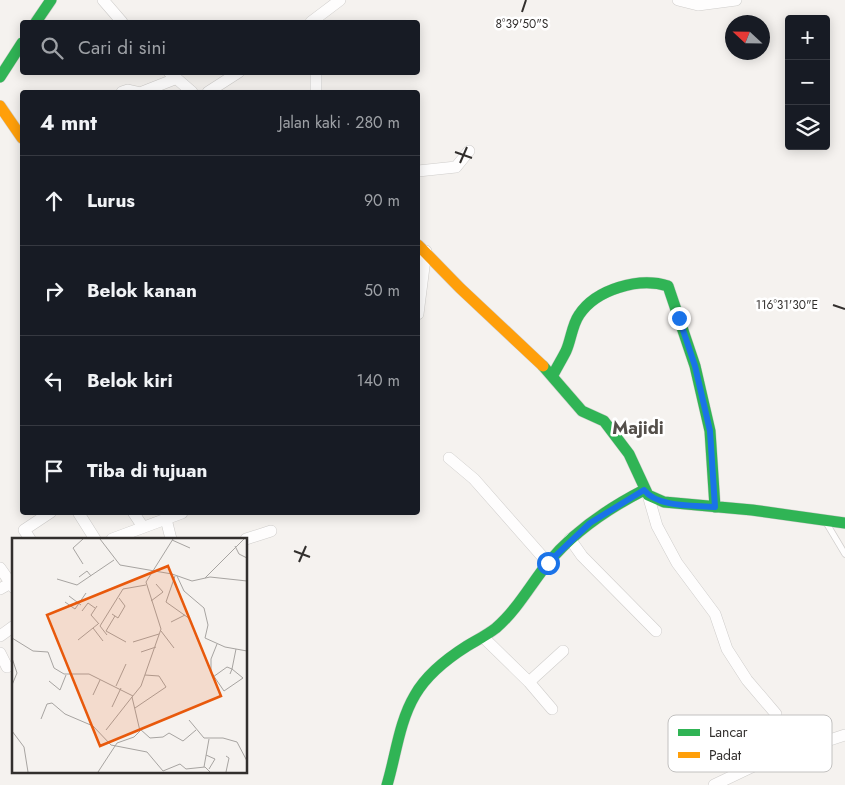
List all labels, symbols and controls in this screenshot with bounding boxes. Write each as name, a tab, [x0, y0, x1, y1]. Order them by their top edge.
text: 8°39'50"S	[496, 15, 549, 33]
north arrow	[725, 15, 770, 60]
map controls	[785, 15, 830, 150]
button: +	[785, 15, 830, 60]
search box	[20, 20, 420, 75]
icon: search	[38, 34, 66, 62]
text: Cari di sini	[78, 34, 166, 61]
button: −	[785, 60, 830, 105]
button: layers	[785, 105, 830, 150]
text: 4 mnt	[40, 108, 97, 138]
text: Jalan kaki · 280 m	[279, 111, 400, 134]
icon: ahead	[40, 187, 68, 215]
text: Lurus	[87, 187, 135, 214]
text: 90 m	[364, 189, 400, 212]
icon: right	[40, 277, 68, 305]
text: Belok kanan	[87, 277, 197, 304]
text: 50 m	[364, 279, 400, 302]
text: 116°31'30"E	[756, 296, 818, 314]
route end	[668, 307, 691, 330]
icon: left	[40, 367, 68, 395]
text: Belok kiri	[87, 367, 173, 394]
text: 140 m	[357, 369, 400, 392]
district label: Majidi	[612, 415, 664, 441]
icon: arrive	[40, 457, 68, 485]
text: Tiba di tujuan	[87, 457, 207, 484]
inset map	[12, 538, 248, 772]
route start	[537, 552, 560, 575]
legend	[668, 715, 832, 772]
text: Lancar	[709, 722, 748, 742]
text: Padat	[709, 745, 742, 765]

